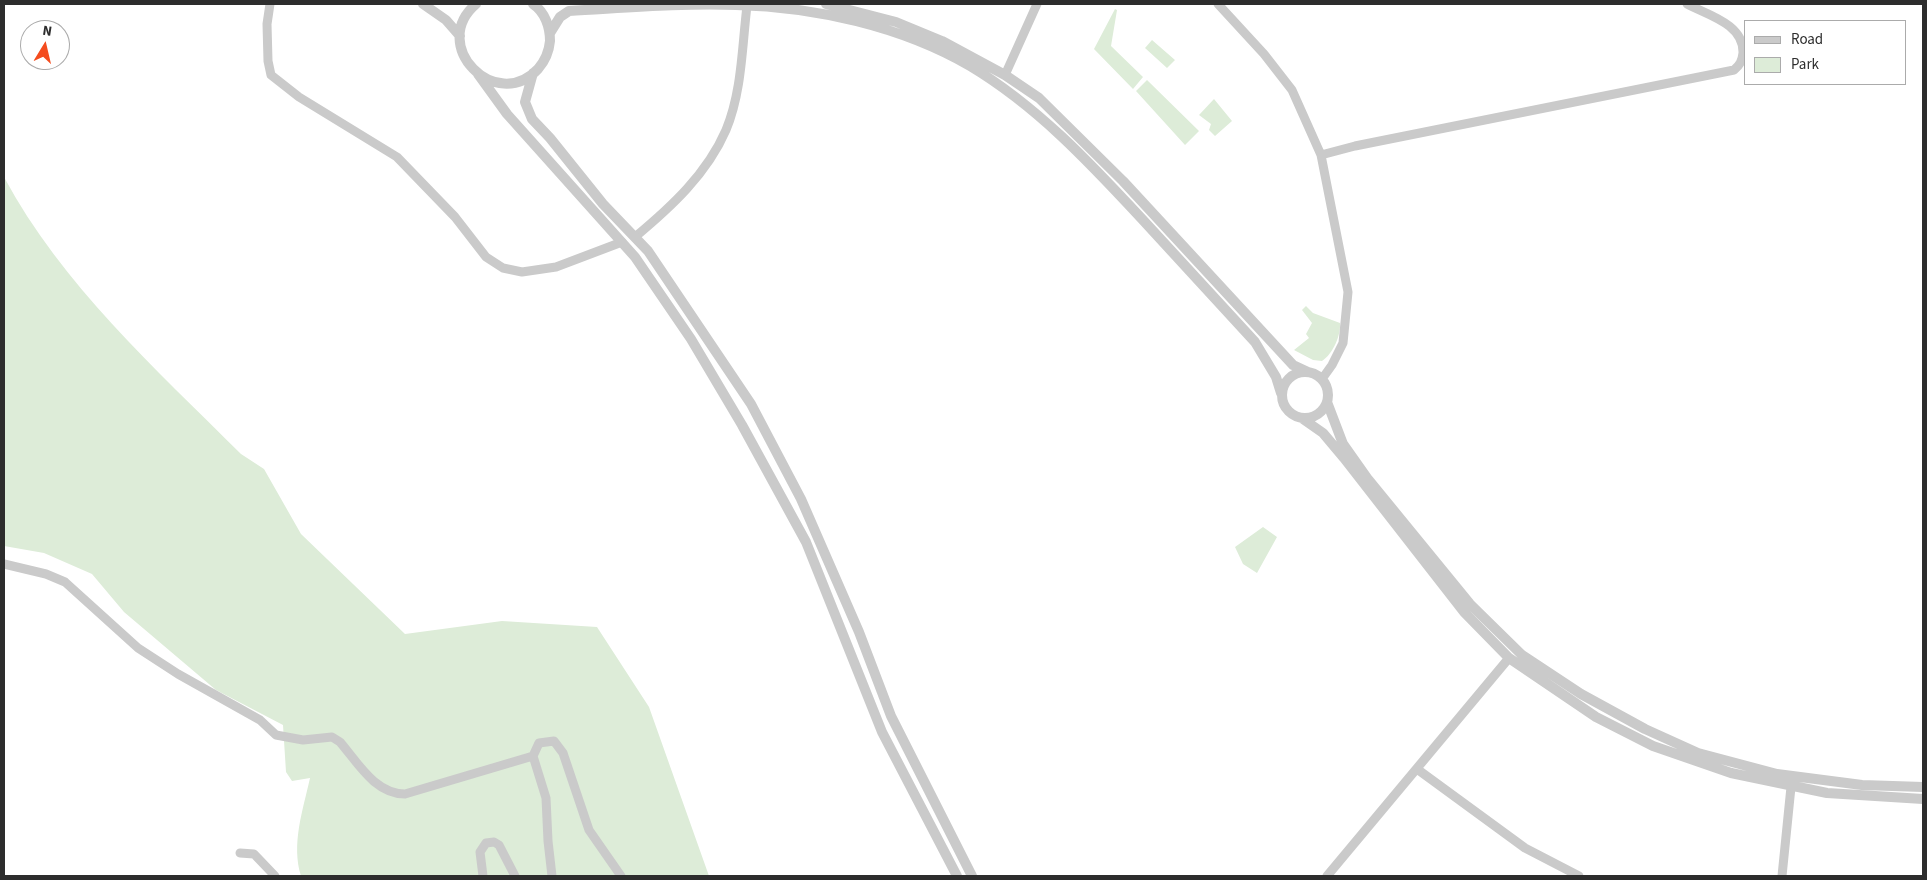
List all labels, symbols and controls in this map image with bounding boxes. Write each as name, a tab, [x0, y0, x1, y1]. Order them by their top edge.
north arrow	[20, 20, 70, 70]
legend	[1744, 20, 1907, 85]
text: N	[41, 21, 53, 42]
text: Road	[1791, 29, 1823, 50]
text: Park	[1791, 54, 1819, 75]

